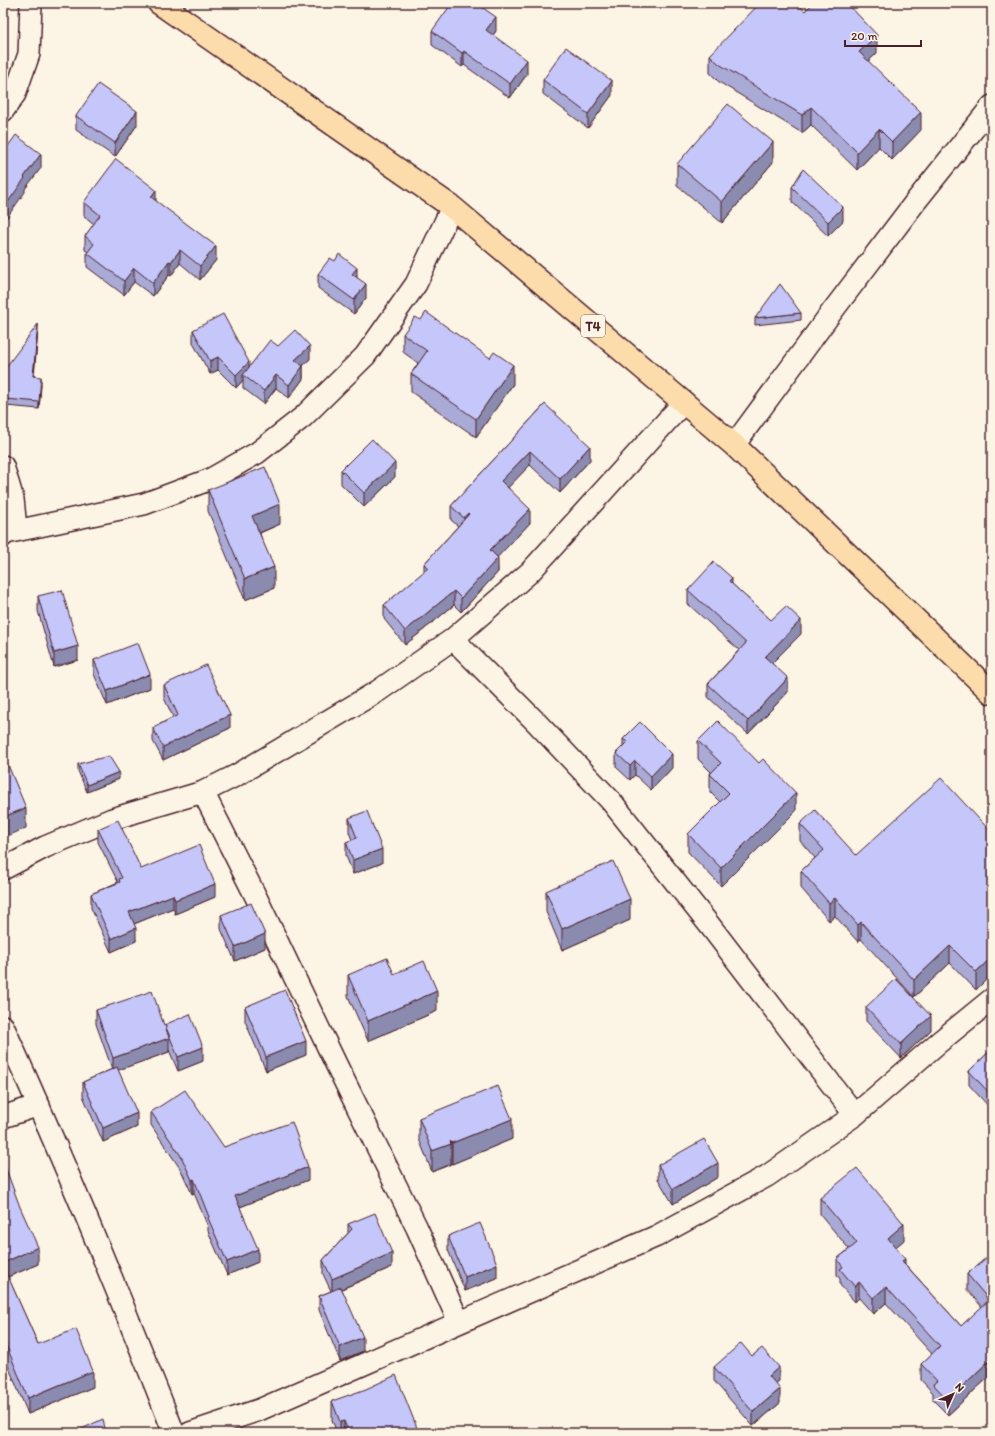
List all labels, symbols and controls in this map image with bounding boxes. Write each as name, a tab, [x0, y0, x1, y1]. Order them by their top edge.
scale bar	[845, 22, 921, 48]
text: 20 m	[851, 29, 878, 43]
road number: T4	[581, 315, 605, 337]
north arrow	[933, 1374, 973, 1414]
text: N	[952, 1380, 967, 1395]

